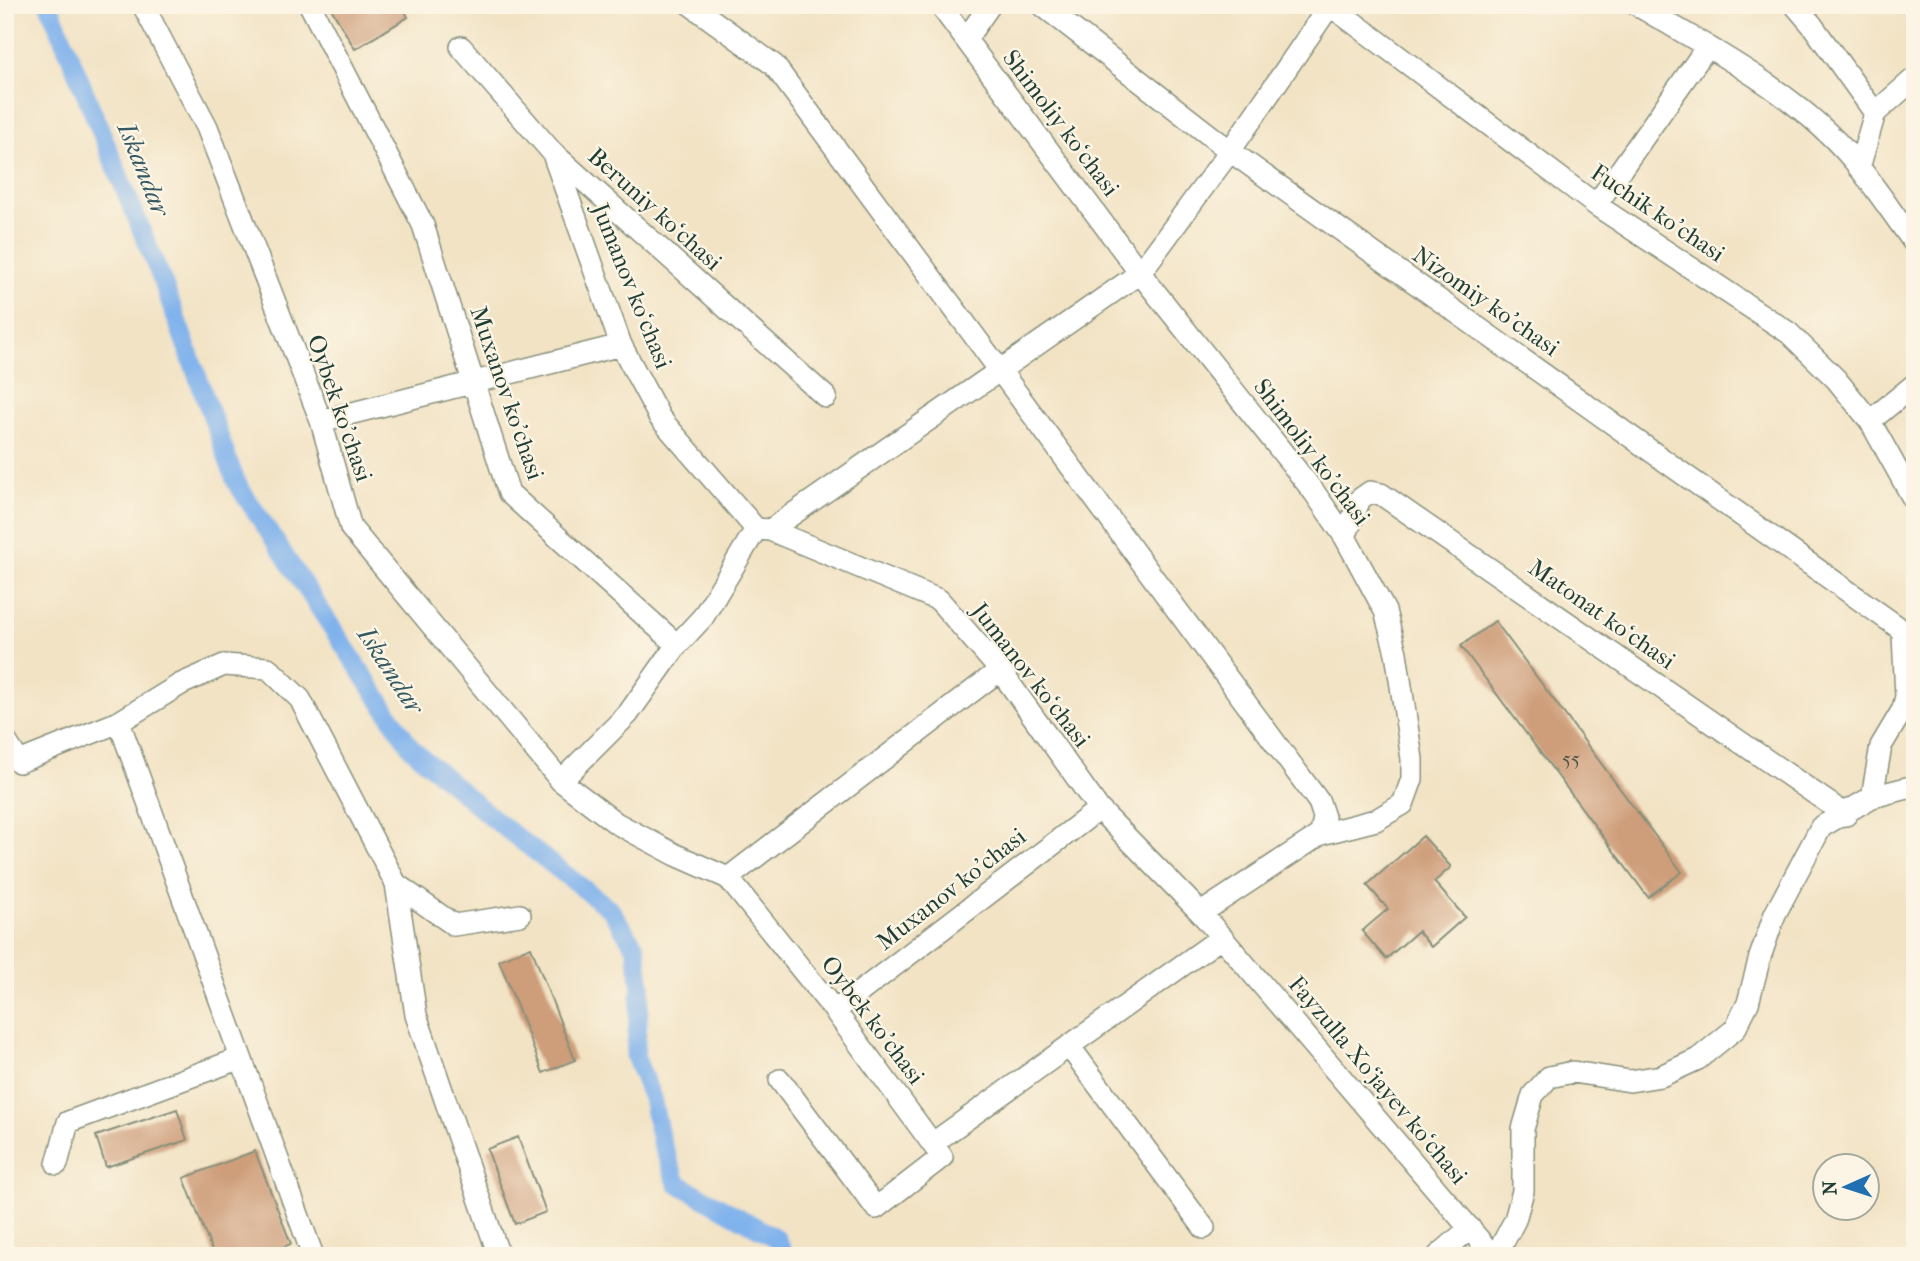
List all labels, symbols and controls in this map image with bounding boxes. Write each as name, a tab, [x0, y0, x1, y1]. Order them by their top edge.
street label: Shimoliy ko‘chasi	[997, 44, 1125, 202]
water label: Iskandar	[110, 117, 177, 223]
street label: Beruniy ko‘chasi	[583, 142, 727, 276]
street label: Fuchik ko'chasi	[1586, 158, 1730, 268]
street label: Jumanov ko‘chasi	[585, 197, 678, 373]
street label: Nizomiy ko'chasi	[1407, 240, 1565, 362]
street label: Muxanov ko'chasi	[464, 303, 550, 483]
street label: Oybek ko'chasi	[302, 331, 378, 485]
street label: Shimoliy ko'chasi	[1248, 373, 1376, 531]
street label: Matonat ko‘chasi	[1523, 553, 1681, 675]
street label: Jumanov ko‘chasi	[965, 596, 1096, 753]
water label: Iskandar	[350, 620, 432, 722]
house number: 55	[1562, 747, 1580, 771]
street label: Muxanov ko'chasi	[871, 822, 1031, 956]
street label: Oybek ko'chasi	[816, 950, 930, 1090]
street label: Fayzulla Xo‘jayev ko‘chasi	[1283, 970, 1473, 1190]
north arrow	[1812, 1152, 1882, 1222]
text: N	[1819, 1179, 1841, 1196]

